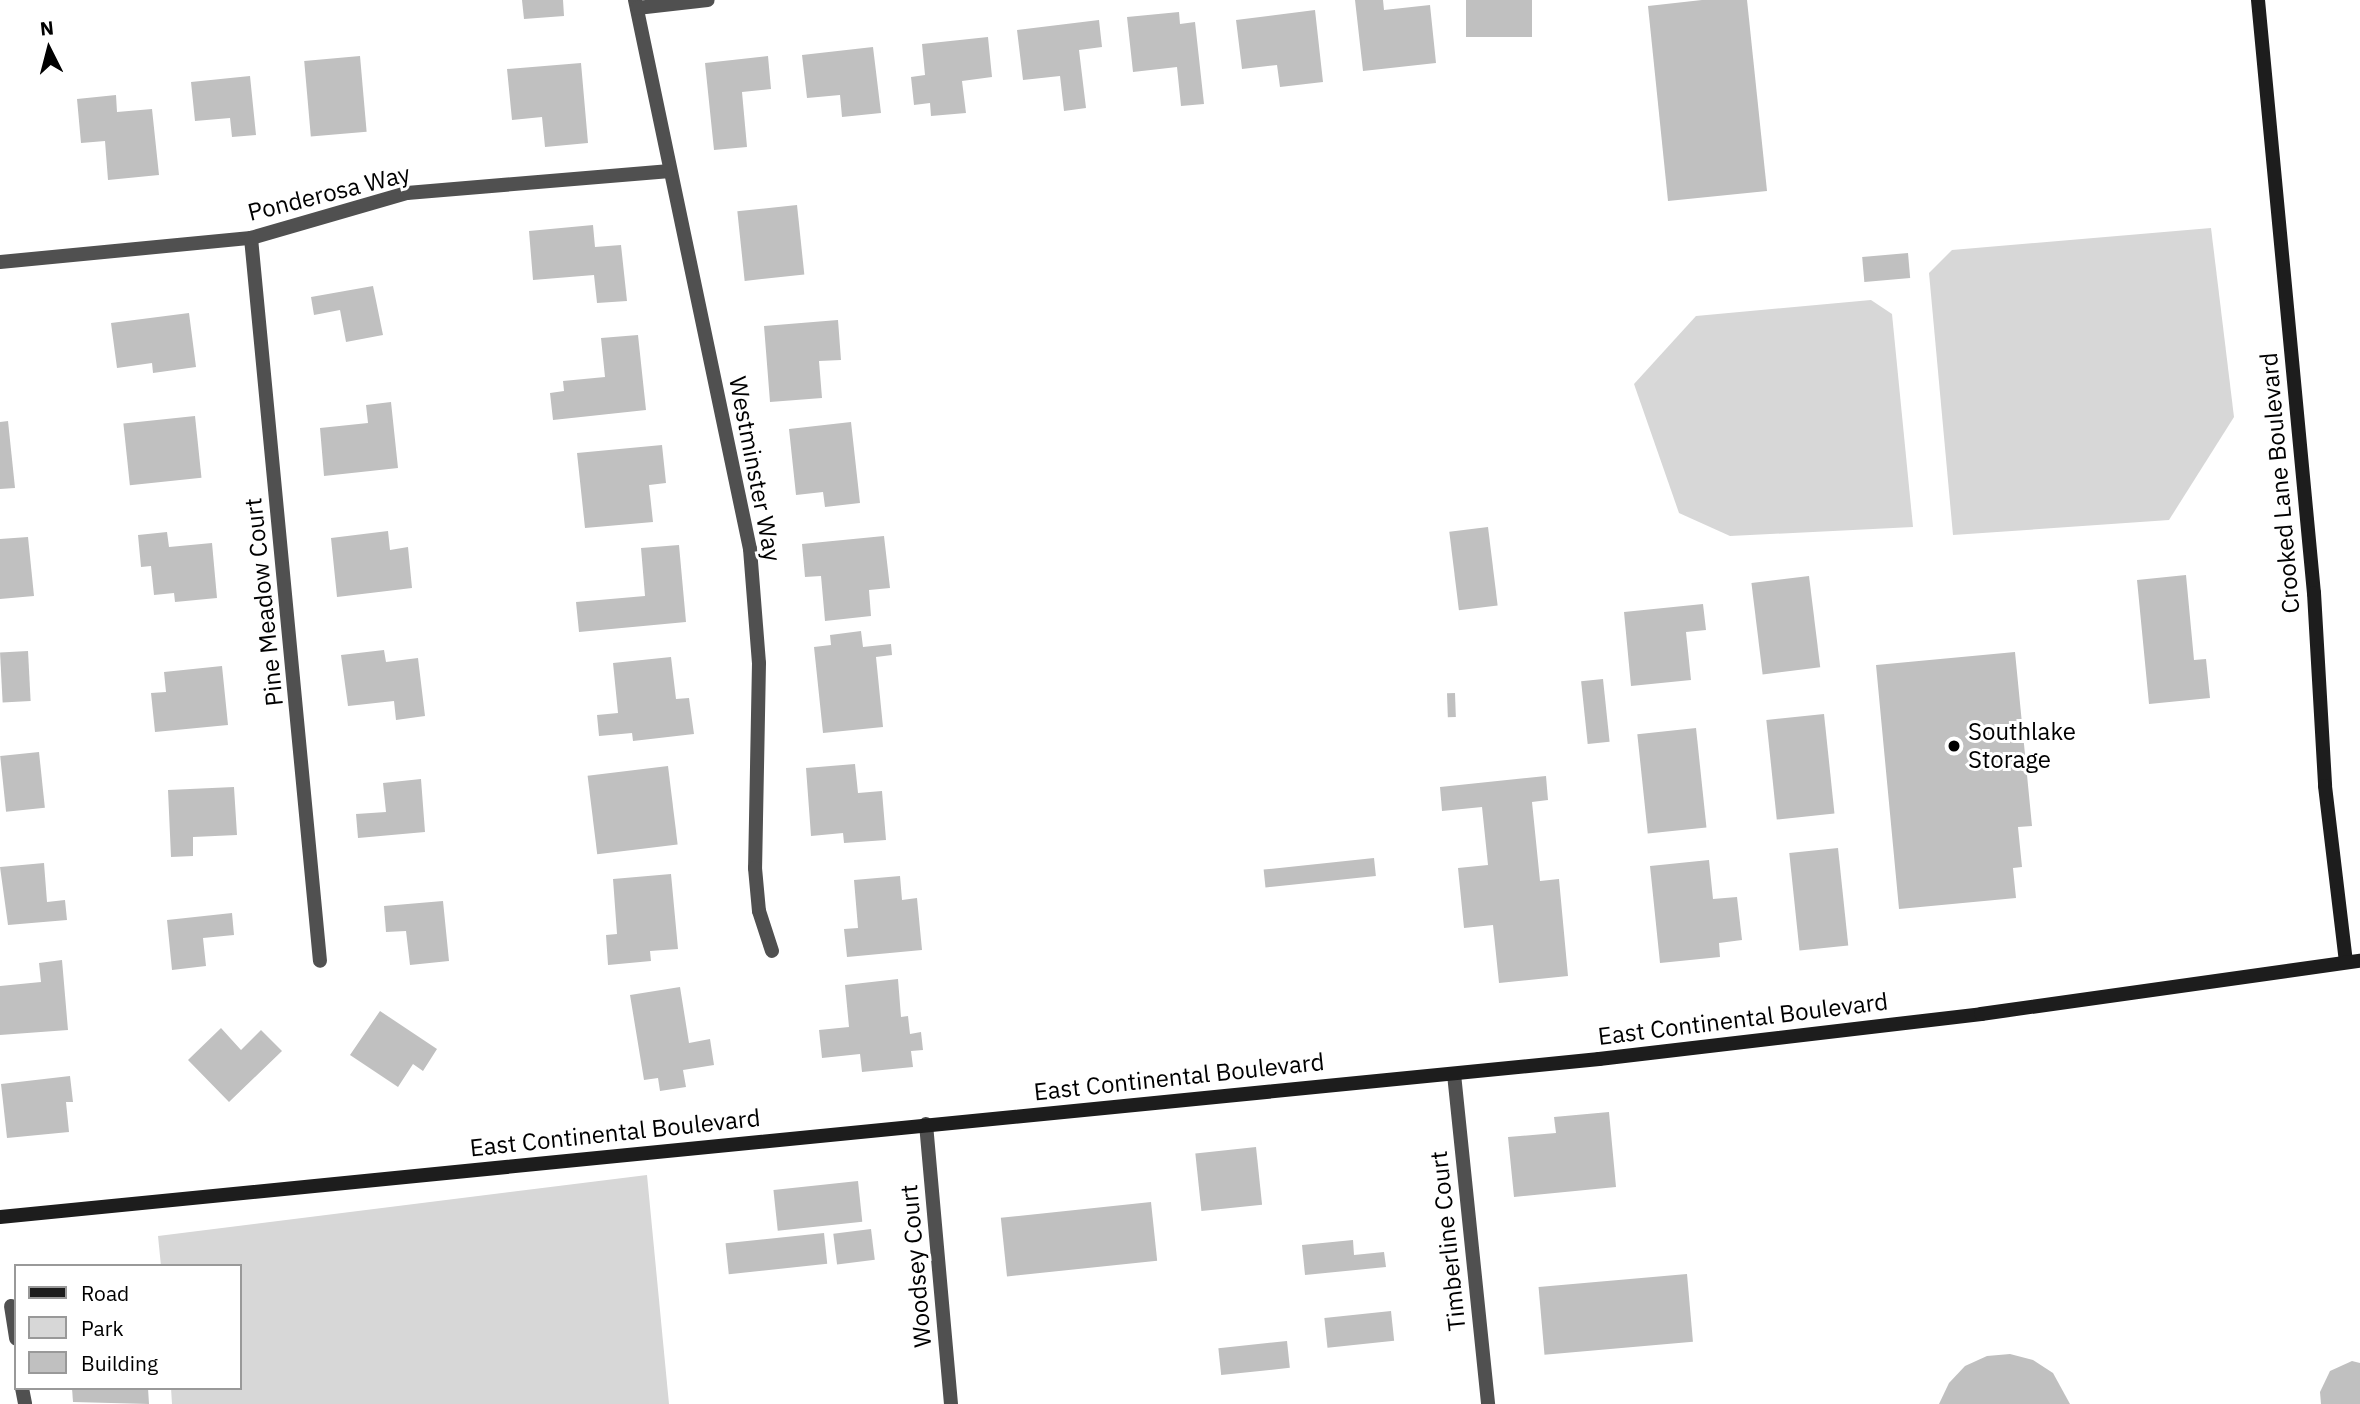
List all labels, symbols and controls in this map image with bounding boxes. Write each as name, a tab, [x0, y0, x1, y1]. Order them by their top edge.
north arrow	[14, 14, 84, 84]
text: N	[39, 15, 55, 41]
street label: Ponderosa Way	[245, 159, 413, 227]
street label: Crooked Lane Boulevard	[2254, 351, 2306, 615]
street label: Westminster Way	[723, 374, 787, 564]
street label: Pine Meadow Court	[239, 496, 289, 708]
place label: Southlake Storage	[1968, 718, 2076, 774]
marker: Southlake Storage	[1946, 738, 1962, 754]
street label: East Continental Boulevard	[1596, 987, 1890, 1051]
street label: East Continental Boulevard	[1032, 1047, 1326, 1107]
street label: East Continental Boulevard	[468, 1103, 762, 1163]
street label: Timberline Court	[1424, 1150, 1472, 1332]
street label: Woodsey Court	[895, 1183, 937, 1349]
legend	[14, 1264, 242, 1390]
text: Road	[81, 1279, 129, 1307]
text: Park	[81, 1314, 124, 1342]
text: Building	[81, 1349, 158, 1377]

